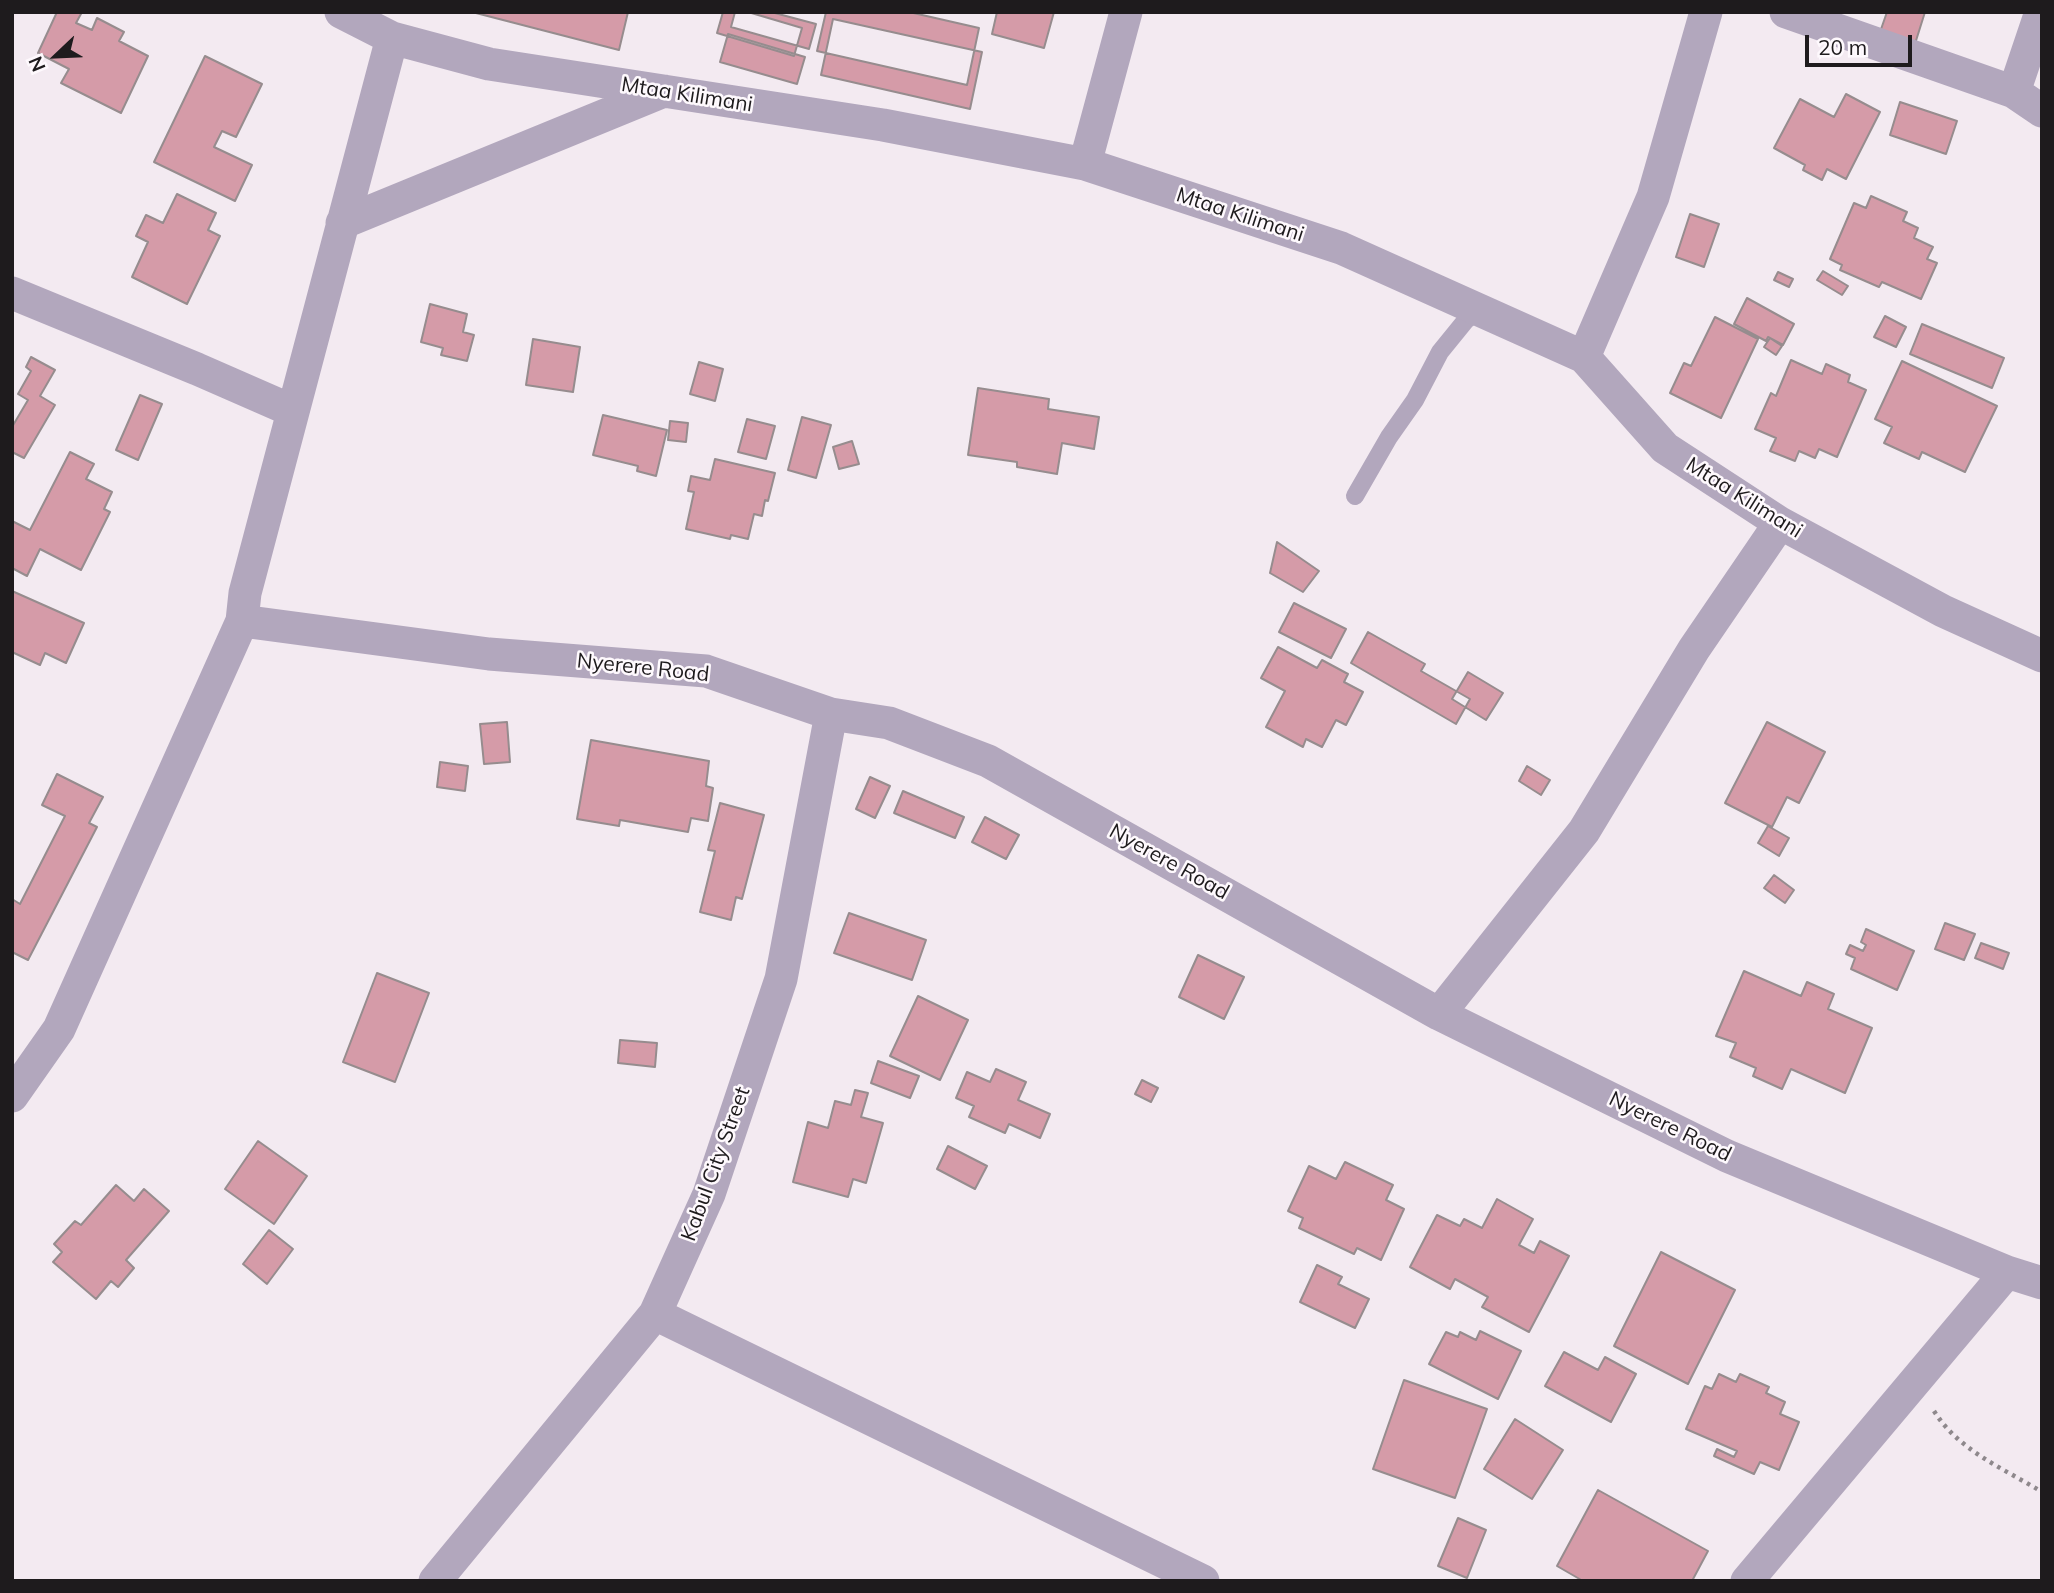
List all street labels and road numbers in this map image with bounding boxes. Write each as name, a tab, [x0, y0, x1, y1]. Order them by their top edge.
street label: Mtaa Kilimani	[619, 72, 755, 118]
street label: Mtaa Kilimani	[1173, 183, 1307, 247]
street label: Mtaa Kilimani	[1681, 452, 1807, 544]
street label: Nyerere Road	[576, 649, 710, 687]
street label: Nyerere Road	[1105, 819, 1233, 905]
street label: Kabul City Street	[676, 1083, 756, 1245]
street label: Nyerere Road	[1605, 1087, 1735, 1167]

